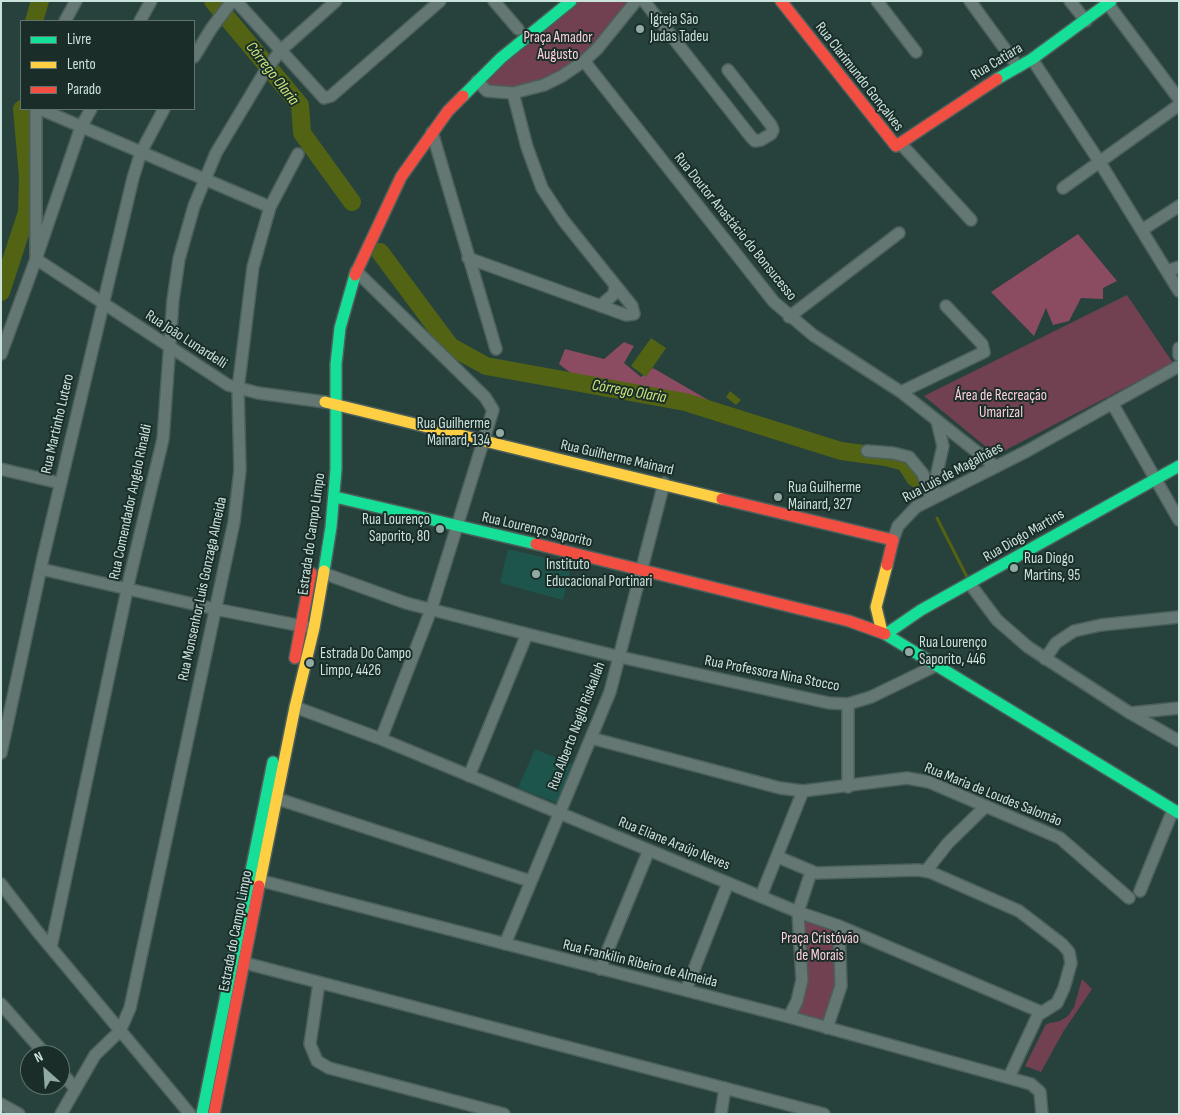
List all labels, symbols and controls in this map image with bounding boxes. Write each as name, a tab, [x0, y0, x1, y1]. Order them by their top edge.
place label: Igreja São Judas Tadeu	[650, 11, 709, 46]
street label: Rua Clarimundo Gonçalves	[811, 19, 907, 135]
legend	[20, 20, 195, 110]
marker: Igreja São Judas Tadeu	[634, 23, 646, 35]
park label: Praça Amador Augusto	[523, 29, 593, 64]
text: Livre	[67, 30, 91, 49]
water label: Córrego Olaria	[241, 38, 303, 110]
street label: Rua Catiara	[968, 40, 1026, 84]
text: Lento	[67, 55, 96, 74]
text: Parado	[67, 80, 101, 99]
street label: Rua Doutor Anastácio do Bonsucesso	[670, 149, 800, 305]
street label: Rua João Lunardelli	[142, 307, 230, 373]
street label: Rua Martinho Lutero	[38, 372, 78, 476]
water label: Córrego Olaria	[590, 376, 668, 408]
park label: Área de Recreação Umarizal	[955, 387, 1047, 422]
place label: Rua Guilherme Mainard, 134	[417, 415, 490, 450]
street label: Rua Comendador Angelo Rinaldi	[106, 423, 156, 581]
marker: Rua Guilherme Mainard, 134	[494, 427, 506, 439]
street label: Rua Guilherme Mainard	[559, 436, 675, 480]
street label: Rua Luis de Magalhães	[900, 439, 1006, 507]
street label: Estrada do Campo Limpo	[295, 472, 329, 596]
place label: Rua Guilherme Mainard, 327	[788, 479, 861, 514]
marker: Rua Guilherme Mainard, 327	[772, 491, 784, 503]
street label: Rua Monsenhor Luis Gonzaga Almeida	[175, 495, 231, 683]
street label: Rua Diogo Martins	[980, 506, 1068, 566]
street label: Rua Lourenço Saporito	[480, 509, 594, 551]
place label: Rua Lourenço Saporito, 80	[362, 511, 430, 546]
marker: Rua Lourenço Saporito, 80	[434, 523, 446, 535]
place label: Rua Diogo Martins, 95	[1024, 550, 1080, 585]
place label: Instituto Educacional Portinari	[546, 556, 652, 591]
marker: Rua Diogo Martins, 95	[1008, 562, 1020, 574]
marker: Instituto Educacional Portinari	[530, 568, 542, 580]
place label: Rua Lourenço Saporito, 446	[919, 634, 987, 669]
place label: Estrada Do Campo Limpo, 4426	[320, 645, 411, 680]
marker: Rua Lourenço Saporito, 446	[903, 646, 915, 658]
street label: Rua Professora Nina Stocco	[703, 652, 841, 696]
marker: Estrada Do Campo Limpo, 4426	[304, 657, 316, 669]
street label: Rua Alberto Nagib Riskallah	[544, 659, 610, 793]
street label: Rua Maria de Loudes Salomão	[922, 759, 1064, 831]
street label: Rua Eliane Araújo Neves	[616, 813, 732, 875]
street label: Estrada do Campo Limpo	[215, 869, 257, 993]
park label: Praça Cristóvão de Morais	[781, 930, 859, 965]
street label: Rua Frankilin Ribeiro de Almeida	[561, 936, 719, 992]
north arrow	[20, 1045, 70, 1095]
text: N	[32, 1048, 46, 1066]

